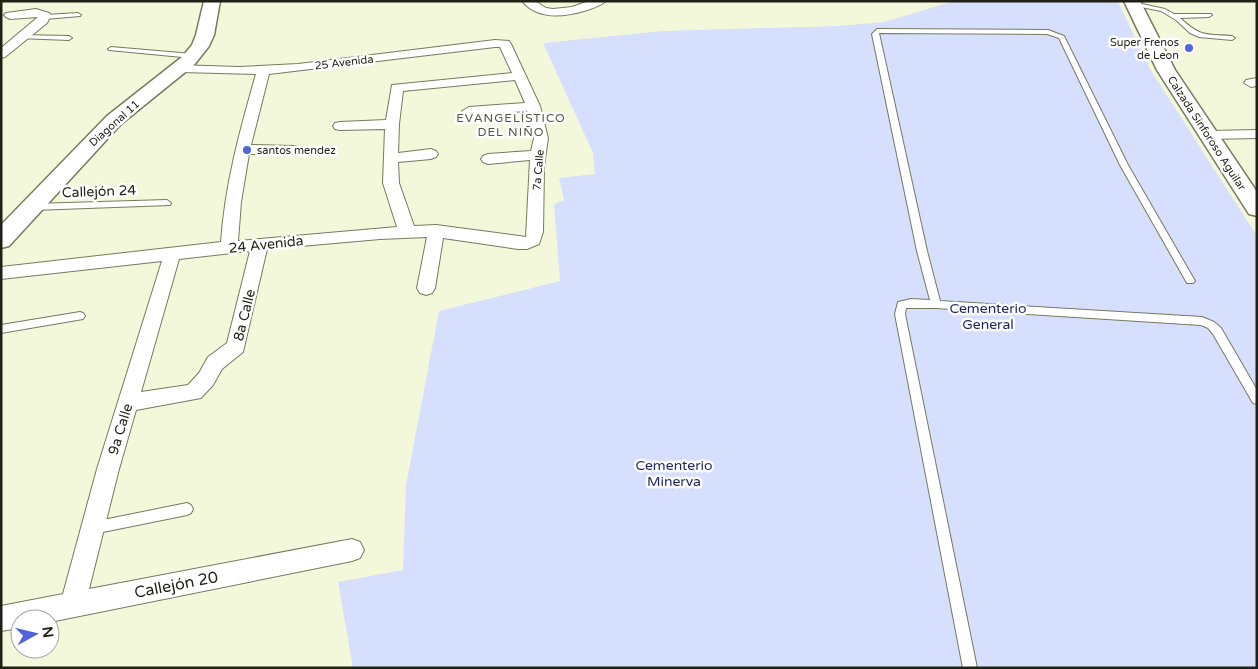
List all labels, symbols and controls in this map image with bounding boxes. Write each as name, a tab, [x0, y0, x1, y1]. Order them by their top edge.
place label: Super Frenos de Leon	[1110, 36, 1179, 62]
marker: Super Frenos de Leon	[1183, 42, 1195, 54]
street label: 25 Avenida	[314, 52, 374, 73]
street label: Calzada Sinforoso Aguilar	[1165, 74, 1249, 194]
street label: Diagonal 11	[87, 97, 142, 149]
district label: EVANGELÍSTICO DEL NIÑO	[456, 111, 566, 139]
marker: santos mendez	[241, 144, 253, 156]
place label: santos mendez	[257, 144, 336, 157]
street label: 7a Calle	[530, 149, 547, 191]
street label: Callejón 24	[62, 182, 137, 201]
street label: 24 Avenida	[228, 232, 304, 257]
street label: 8a Calle	[230, 287, 259, 343]
park label: Cementerio General	[949, 300, 1027, 333]
street label: 9a Calle	[105, 401, 136, 457]
park label: Cementerio Minerva	[635, 457, 713, 490]
street label: Callejón 20	[133, 567, 220, 603]
north arrow	[10, 609, 60, 659]
text: N	[38, 626, 57, 639]

